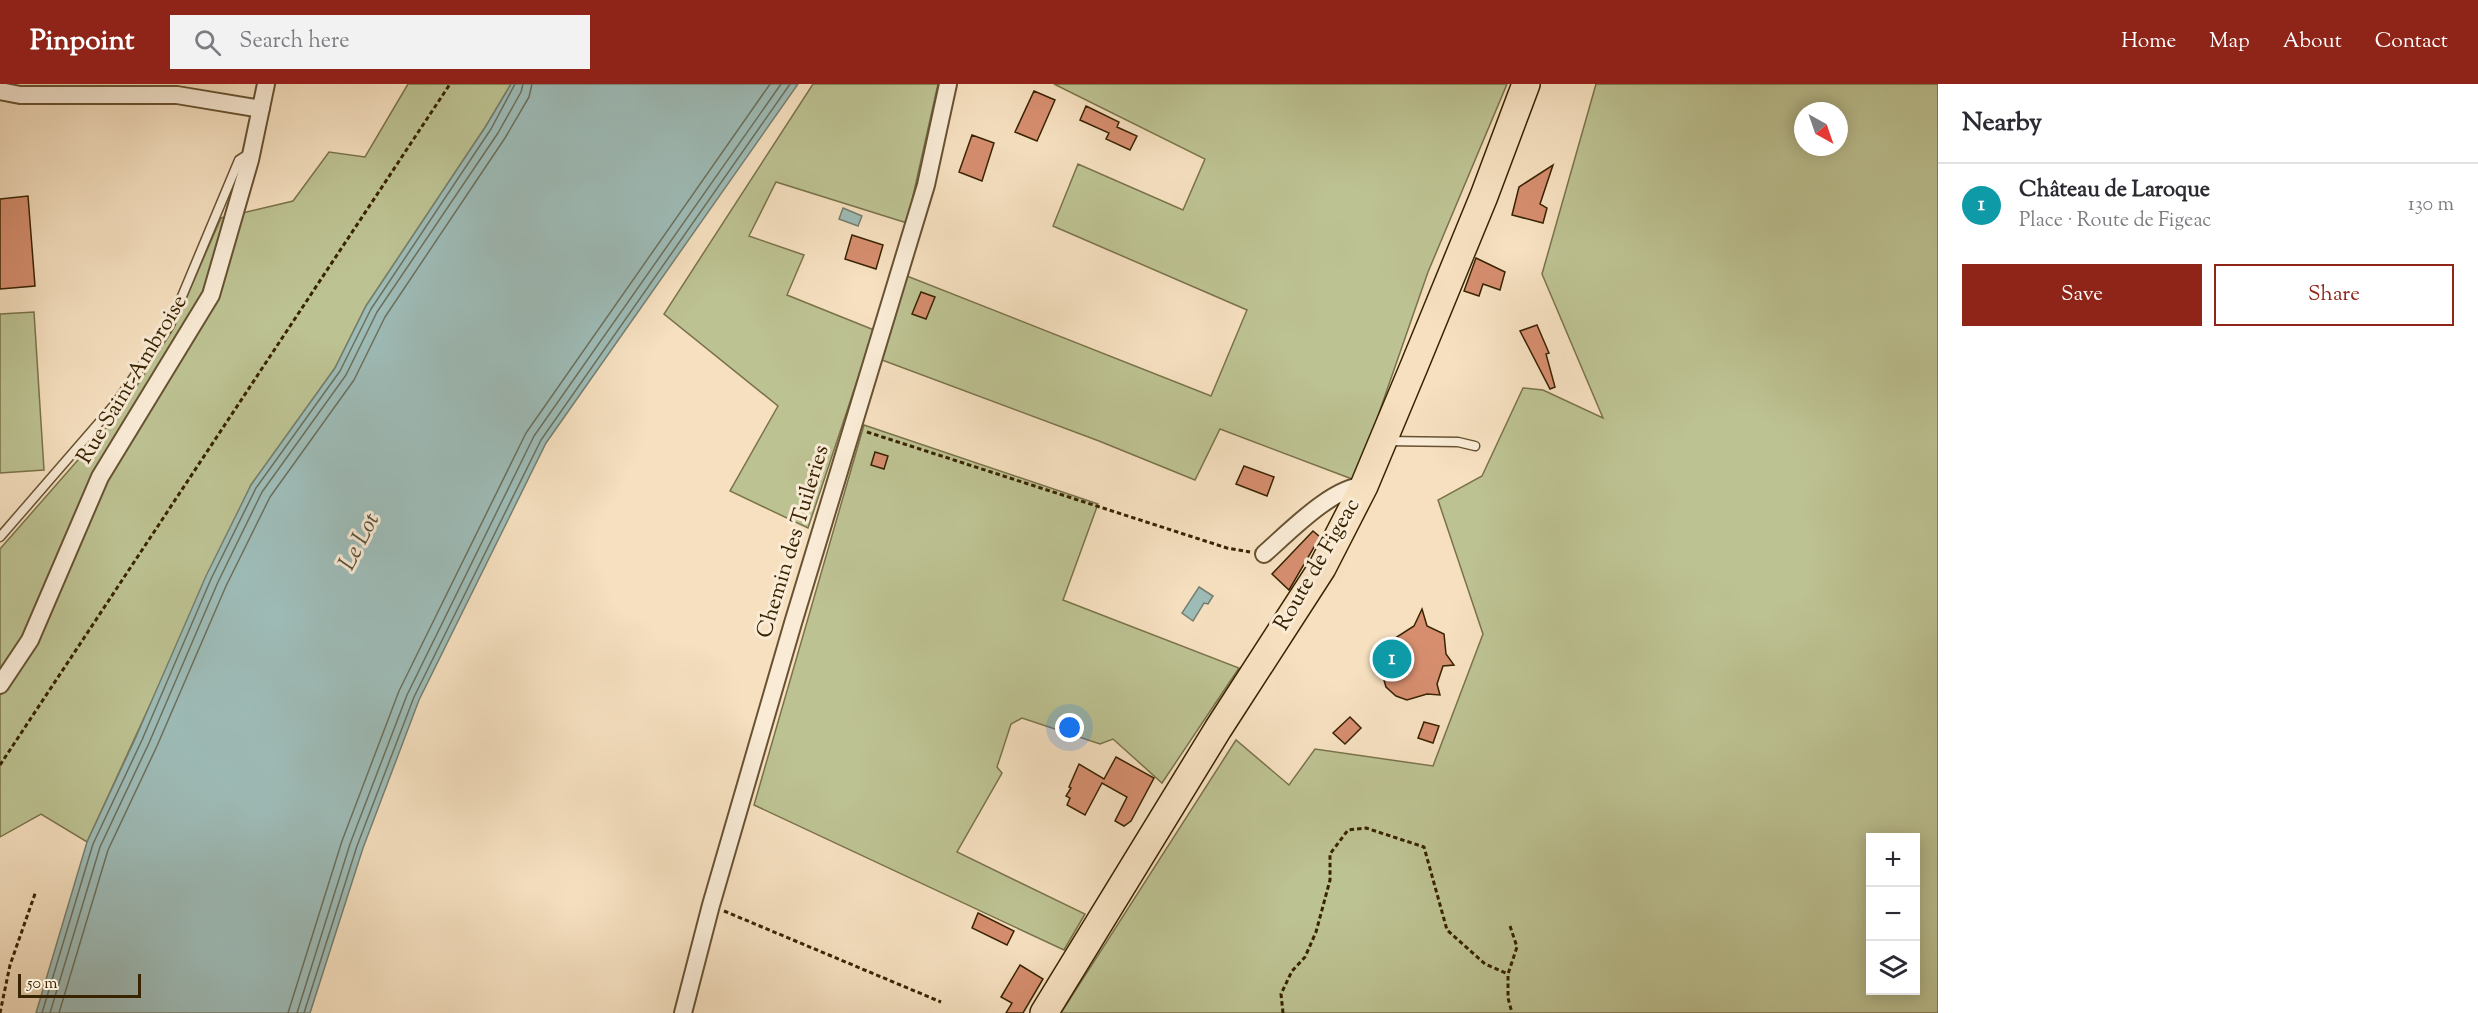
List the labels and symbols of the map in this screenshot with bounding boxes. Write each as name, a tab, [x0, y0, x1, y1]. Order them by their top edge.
north arrow	[1794, 102, 1848, 156]
street label: Rue Saint-Ambroise	[70, 289, 196, 471]
street label: Chemin des Tuileries	[749, 441, 839, 643]
street label: Route de Figeac	[1267, 493, 1369, 637]
water label: Le Lot	[331, 507, 389, 577]
pin: 1	[1372, 636, 1412, 682]
your location	[1055, 713, 1084, 742]
scale bar	[18, 971, 141, 998]

